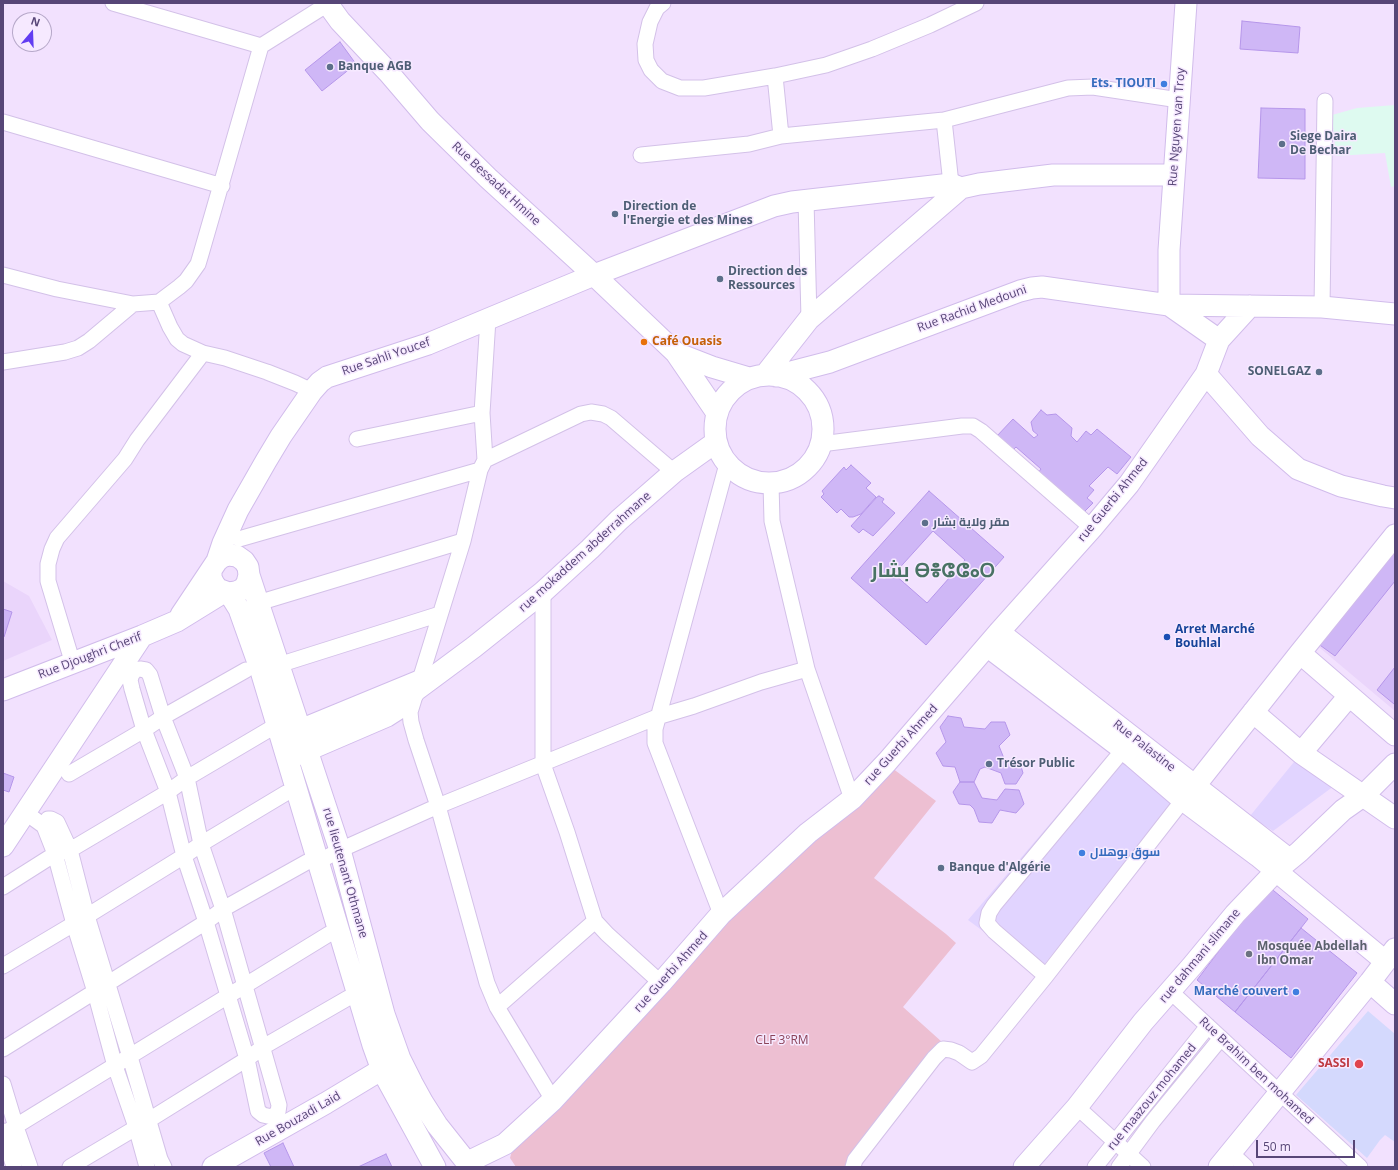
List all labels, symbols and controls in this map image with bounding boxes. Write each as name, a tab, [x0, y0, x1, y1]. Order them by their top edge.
north arrow	[12, 12, 52, 52]
text: N	[29, 13, 42, 30]
place label: Banque AGB	[338, 60, 412, 74]
marker: Banque AGB	[325, 62, 335, 72]
street label: Rue Nguyen van Troy	[1166, 67, 1188, 187]
place label: Ets. TIOUTI	[1091, 77, 1156, 91]
marker: Ets. TIOUTI	[1159, 79, 1169, 89]
place label: Siege Daira De Bechar	[1290, 130, 1357, 158]
street label: Rue Bessadat Hmine	[449, 139, 543, 229]
marker: Siege Daira De Bechar	[1277, 139, 1287, 149]
place label: Direction de l'Energie et des Mines	[623, 200, 753, 228]
marker: Direction de l'Energie et des Mines	[610, 209, 620, 219]
place label: Direction des Ressources	[728, 265, 807, 293]
marker: Direction des Ressources	[715, 274, 725, 284]
street label: Rue Rachid Medouni	[915, 283, 1029, 335]
street label: Rue Sahli Youcef	[340, 335, 432, 379]
place label: Café Ouasis	[652, 335, 722, 349]
marker: Café Ouasis	[639, 337, 649, 347]
place label: SONELGAZ	[1248, 365, 1311, 379]
marker: SONELGAZ	[1314, 367, 1324, 377]
street label: rue Guerbi Ahmed	[1075, 455, 1151, 545]
street label: rue mokaddem abderrahmane	[516, 489, 654, 615]
place label: مقر ولاية بشار	[933, 516, 1010, 530]
marker: مقر ولاية بشار	[920, 518, 930, 528]
district label: بشار ⴱⴻⵛⵛⴰⵔ	[871, 559, 995, 583]
place label: Arret Marché Bouhlal	[1175, 623, 1255, 651]
street label: Rue Djoughri Cherif	[36, 630, 144, 682]
marker: Arret Marché Bouhlal	[1162, 632, 1172, 642]
street label: rue Guerbi Ahmed	[861, 702, 941, 788]
street label: Rue Palastine	[1110, 717, 1178, 775]
place label: Trésor Public	[997, 757, 1075, 771]
marker: Trésor Public	[984, 759, 994, 769]
street label: rue lieutenant Othmane	[319, 806, 371, 940]
place label: سوق بوهلال	[1090, 846, 1160, 860]
marker: سوق بوهلال	[1077, 848, 1087, 858]
place label: Banque d'Algérie	[949, 861, 1051, 875]
marker: Banque d'Algérie	[936, 863, 946, 873]
street label: rue dahmani slimane	[1156, 906, 1244, 1006]
street label: rue Guerbi Ahmed	[631, 929, 711, 1015]
place label: Mosquée Abdellah Ibn Omar	[1257, 940, 1368, 968]
marker: Mosquée Abdellah Ibn Omar	[1244, 949, 1254, 959]
place label: Marché couvert	[1194, 985, 1288, 999]
marker: Marché couvert	[1291, 987, 1301, 997]
street label: Rue Brahim ben mohamed	[1196, 1014, 1316, 1128]
park label: CLF 3°RM	[755, 1034, 809, 1048]
street label: rue maazouz mohamed	[1105, 1041, 1199, 1153]
place label: SASSI	[1318, 1057, 1350, 1071]
marker: SASSI	[1353, 1058, 1365, 1070]
street label: Rue Bouzadi Laid	[253, 1089, 343, 1149]
scale bar	[1258, 1132, 1357, 1158]
text: 50 m	[1263, 1138, 1291, 1155]

